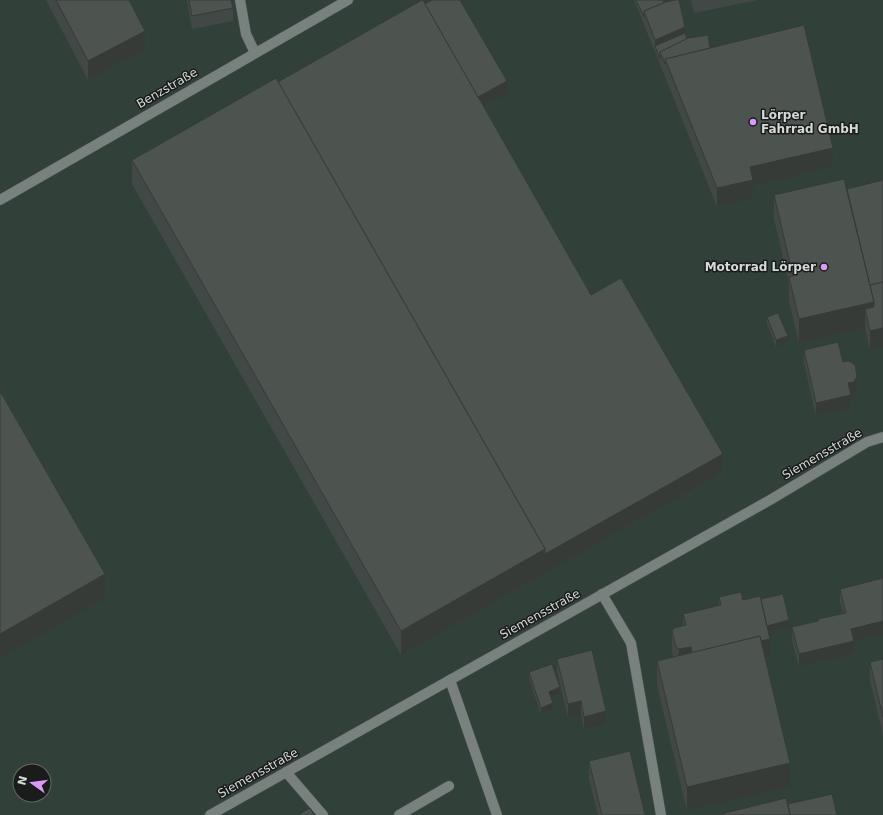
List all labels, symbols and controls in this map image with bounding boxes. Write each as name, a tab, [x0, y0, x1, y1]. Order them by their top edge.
street label: Benzstraße	[134, 65, 200, 111]
place label: Lörper Fahrrad GmbH	[761, 108, 859, 136]
marker: Lörper Fahrrad GmbH	[748, 117, 758, 127]
place label: Motorrad Lörper	[705, 260, 816, 274]
marker: Motorrad Lörper	[819, 262, 829, 272]
street label: Siemensstraße	[780, 426, 864, 482]
street label: Siemensstraße	[497, 586, 583, 642]
street label: Siemensstraße	[215, 745, 301, 801]
north arrow	[12, 763, 52, 803]
text: N	[15, 775, 30, 787]

